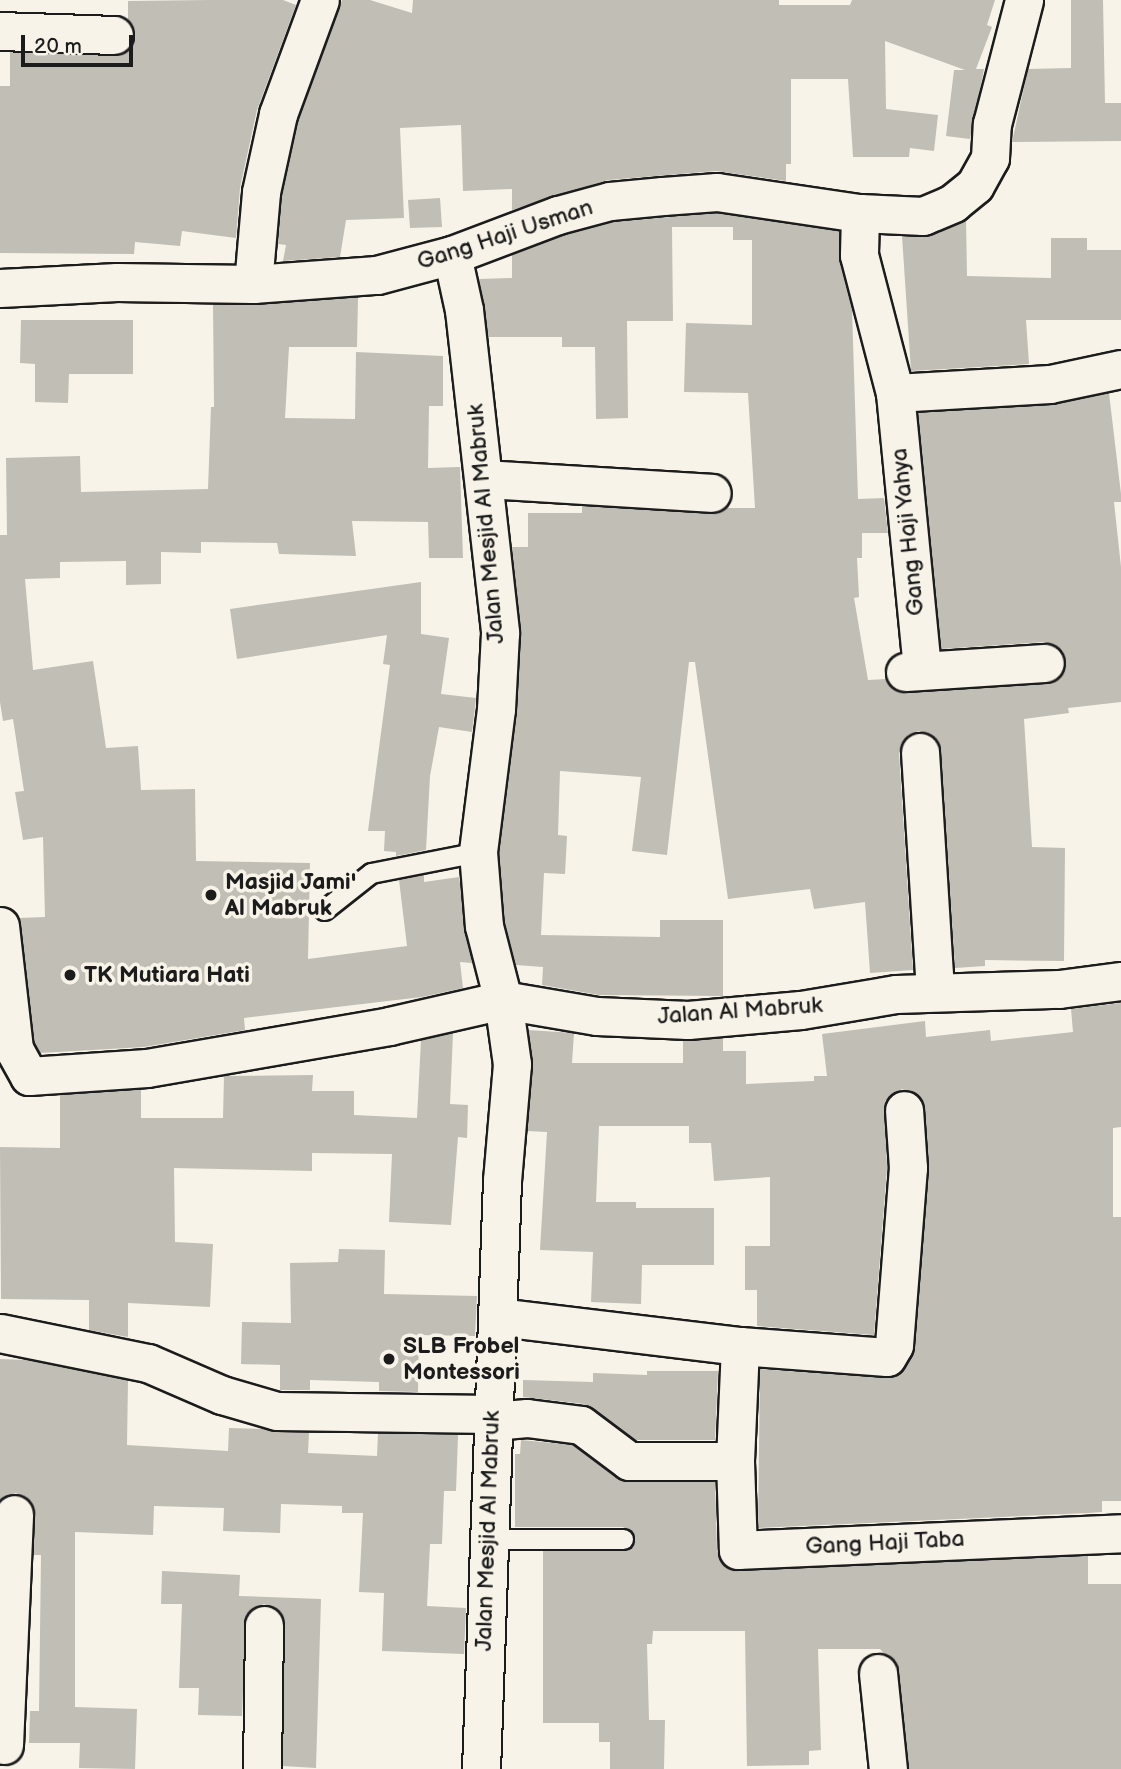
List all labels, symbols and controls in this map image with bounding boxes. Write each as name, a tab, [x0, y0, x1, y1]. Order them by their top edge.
scale bar	[24, 21, 136, 65]
text: 20 m	[34, 34, 82, 59]
street label: Gang Haji Usman	[414, 194, 596, 276]
street label: Jalan Mesjid Al Mabruk	[462, 403, 510, 645]
street label: Gang Haji Yahya	[885, 446, 931, 618]
place label: Masjid Jami' Al Mabruk	[225, 868, 356, 922]
marker: Masjid Jami' Al Mabruk	[203, 887, 219, 903]
place label: TK Mutiara Hati	[84, 961, 250, 989]
marker: TK Mutiara Hati	[62, 967, 78, 983]
street label: Jalan Al Mabruk	[657, 991, 823, 1031]
place label: SLB Frobel Montessori	[403, 1332, 520, 1386]
marker: SLB Frobel Montessori	[381, 1351, 397, 1367]
street label: Jalan Mesjid Al Mabruk	[470, 1410, 506, 1652]
street label: Gang Haji Taba	[804, 1525, 966, 1561]

